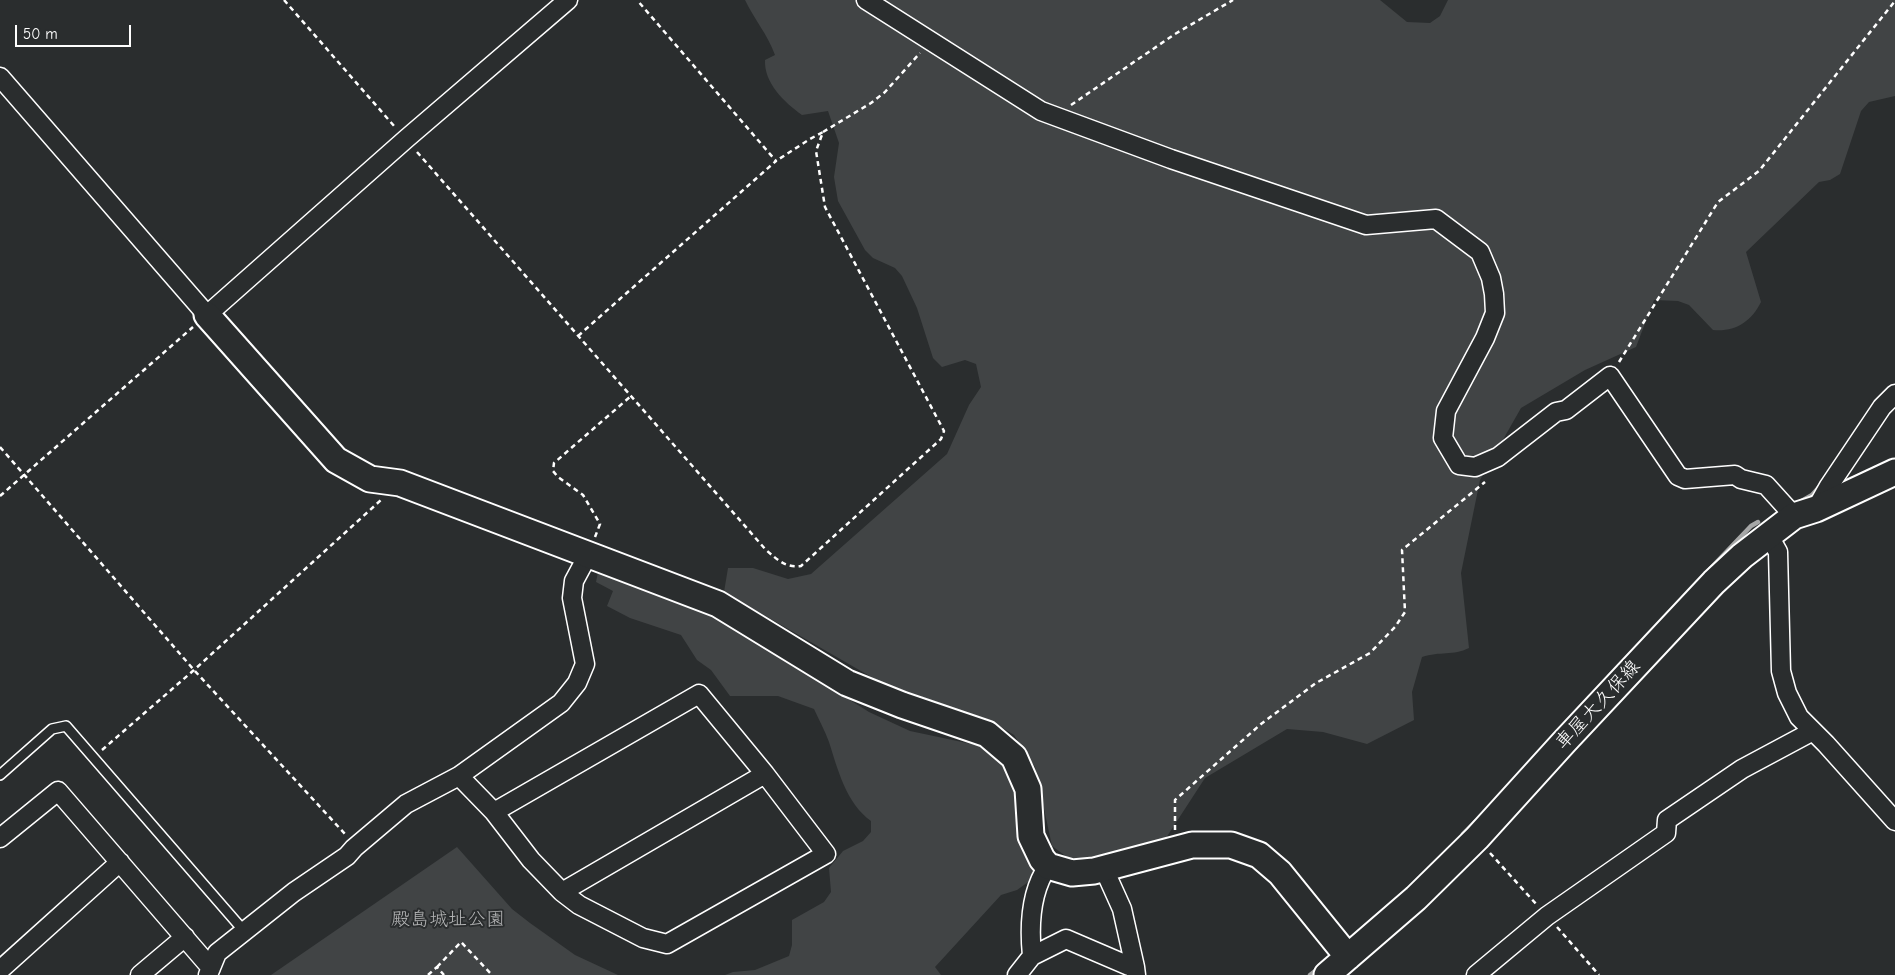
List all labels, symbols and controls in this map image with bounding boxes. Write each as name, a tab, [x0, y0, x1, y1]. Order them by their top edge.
scale bar	[18, 15, 134, 47]
text: 50 m	[23, 25, 58, 43]
street label: 車屋大久保線	[1551, 656, 1645, 754]
park label: 殿島城址公園	[391, 909, 505, 931]

